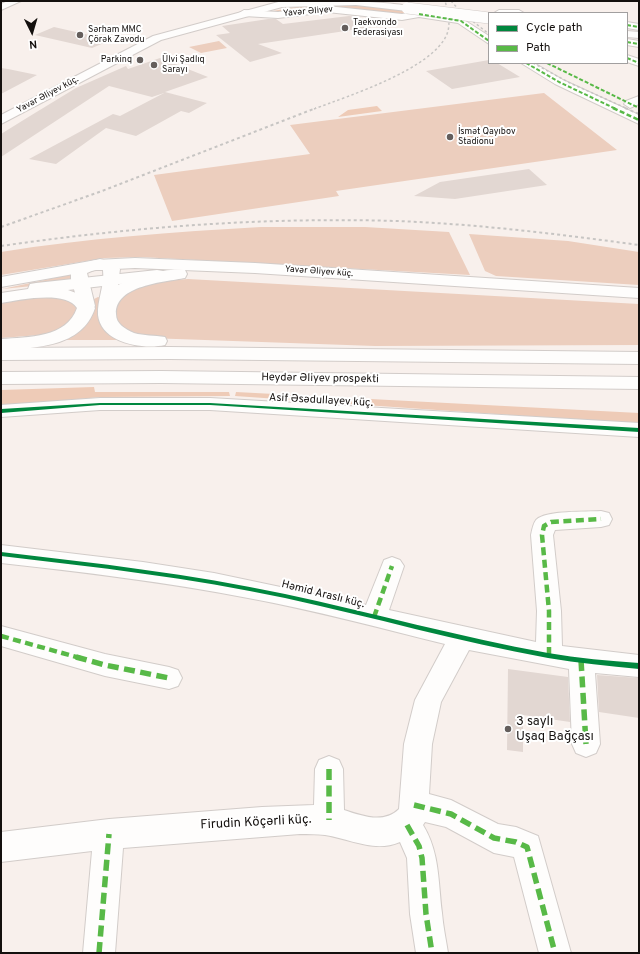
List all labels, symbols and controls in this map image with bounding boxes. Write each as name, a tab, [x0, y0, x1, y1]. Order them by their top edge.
street label: Yavər Əliyev	[283, 4, 333, 20]
north arrow	[12, 12, 52, 52]
legend	[488, 12, 628, 64]
place label: Taekvondo Federasiyası	[353, 18, 403, 39]
text: Cycle path	[526, 20, 583, 36]
marker: Taekvondo Federasiyası	[340, 23, 350, 33]
place label: Sərham MMC Çörək Zavodu	[88, 25, 144, 46]
marker: Sərham MMC Çörək Zavodu	[75, 30, 85, 40]
text: N	[28, 37, 38, 51]
text: Path	[526, 40, 551, 56]
place label: Parkinq	[101, 55, 132, 65]
marker: Parkinq	[135, 55, 145, 65]
place label: Ülvi Şadlıq Sarayı	[162, 55, 205, 76]
marker: Ülvi Şadlıq Sarayı	[149, 60, 159, 70]
street label: Yavər Əliyev küç.	[15, 74, 81, 116]
place label: İsmət Qayıbov Stadionu	[458, 127, 516, 148]
marker: İsmət Qayıbov Stadionu	[445, 132, 455, 142]
street label: Yavər Əliyev küç.	[284, 264, 354, 280]
street label: Heydər Əliyev prospekti	[261, 371, 379, 387]
street label: Asif Əsədullayev küç.	[269, 392, 373, 410]
street label: Həmid Araslı küç.	[280, 578, 366, 612]
place label: 3 saylı Uşaq Bağçası	[516, 714, 594, 745]
marker: 3 saylı Uşaq Bağçası	[503, 724, 513, 734]
street label: Firudin Köçərli küç.	[200, 812, 312, 834]

